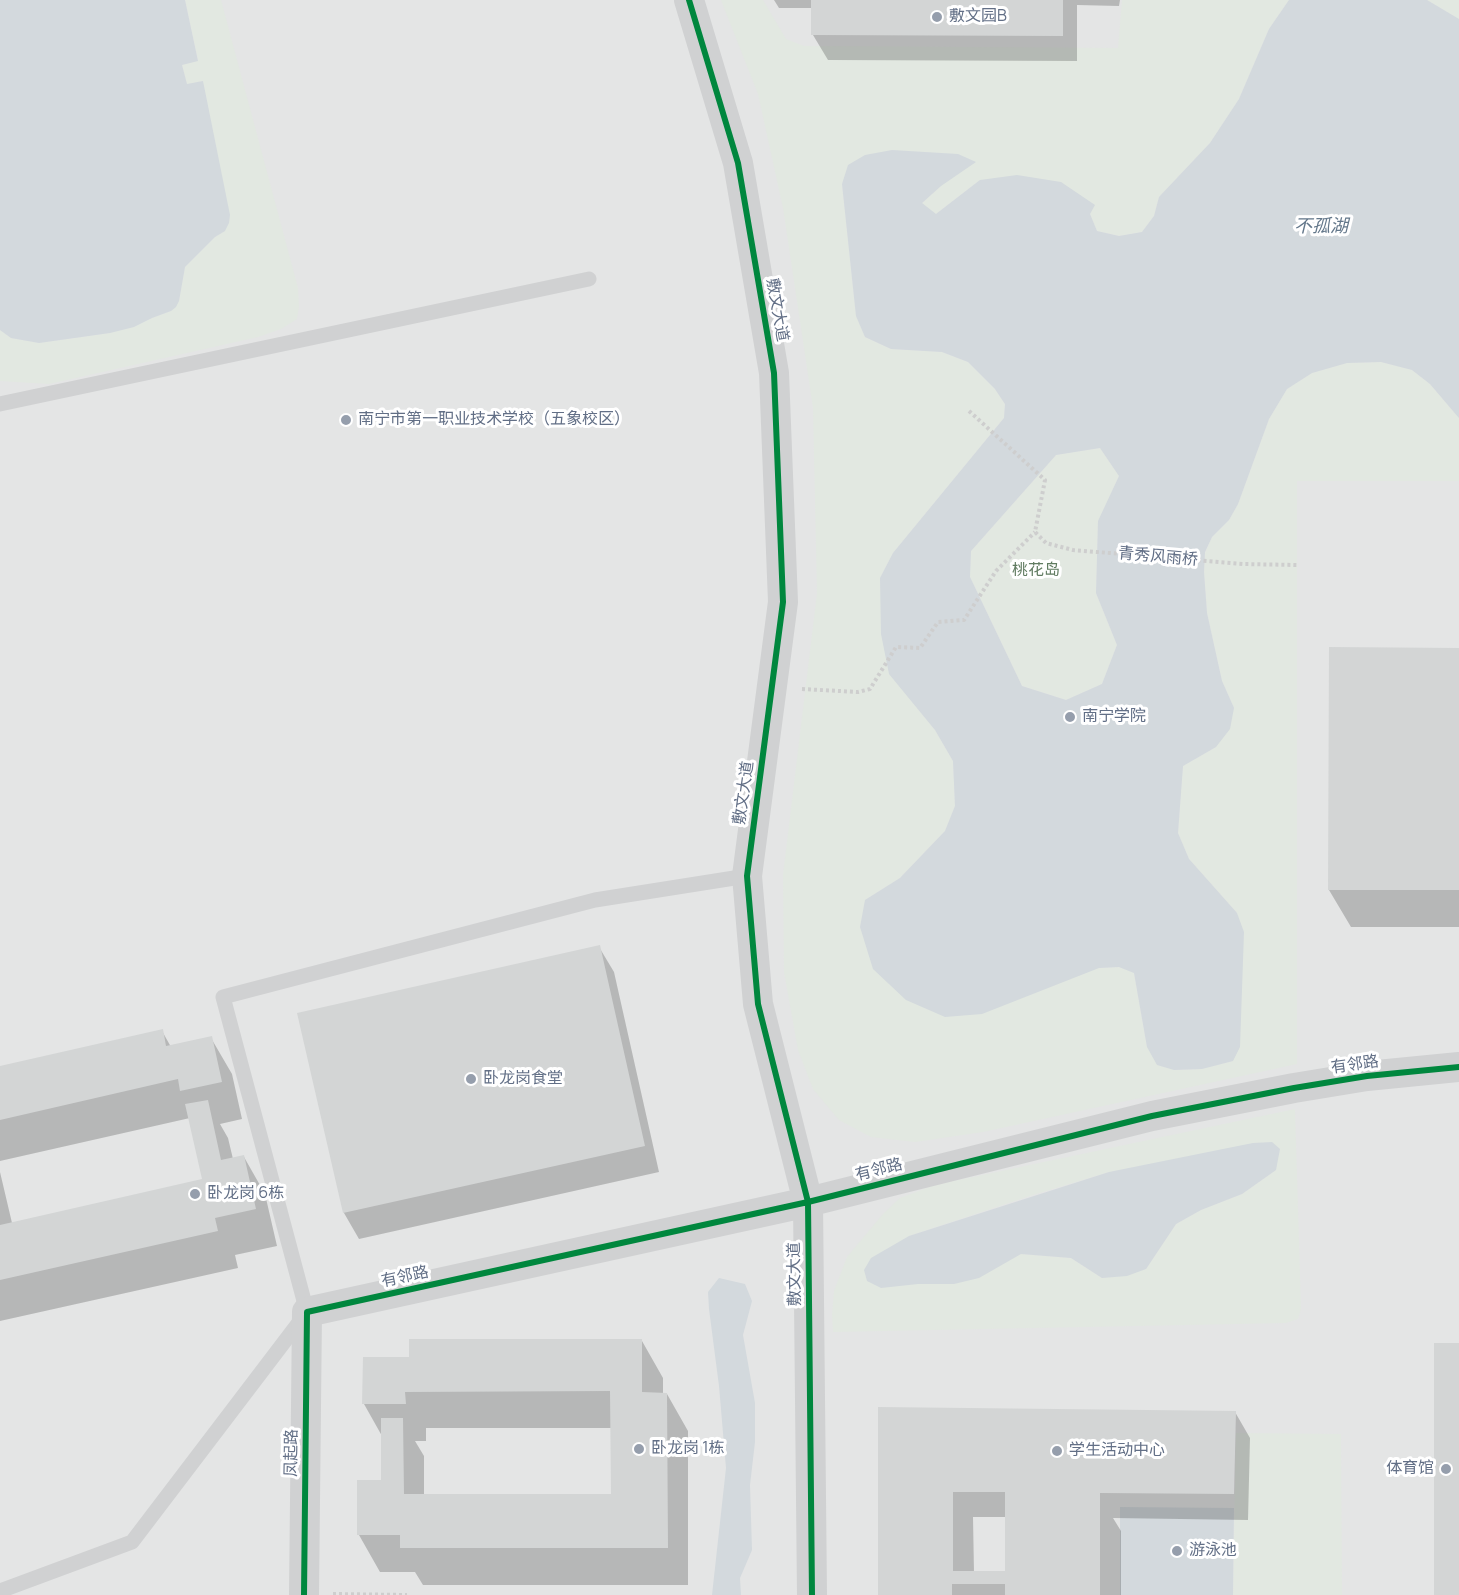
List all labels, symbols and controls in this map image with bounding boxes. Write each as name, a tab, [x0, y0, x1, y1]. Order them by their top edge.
place label: 敷文园B	[949, 7, 1007, 27]
marker: 敷文园B	[930, 10, 944, 24]
water label: 不孤湖	[1294, 216, 1348, 238]
street label: 敷文大道	[762, 277, 792, 343]
place label: 南宁市第一职业技术学校（五象校区）	[358, 410, 630, 430]
marker: 南宁市第一职业技术学校（五象校区）	[339, 413, 353, 427]
street label: 青秀风雨桥	[1117, 544, 1199, 570]
park label: 桃花岛	[1012, 561, 1060, 581]
place label: 南宁学院	[1082, 707, 1146, 727]
marker: 南宁学院	[1063, 710, 1077, 724]
street label: 敷文大道	[730, 760, 758, 826]
street label: 有邻路	[1330, 1052, 1380, 1078]
place label: 卧龙岗食堂	[483, 1069, 563, 1089]
marker: 卧龙岗食堂	[464, 1072, 478, 1086]
street label: 有邻路	[853, 1155, 905, 1185]
place label: 卧龙岗 6栋	[207, 1184, 284, 1204]
marker: 卧龙岗 6栋	[188, 1187, 202, 1201]
street label: 敷文大道	[785, 1242, 805, 1306]
street label: 有邻路	[380, 1263, 430, 1291]
street label: 凤起路	[282, 1429, 302, 1477]
place label: 卧龙岗 1栋	[651, 1439, 724, 1459]
place label: 学生活动中心	[1069, 1441, 1165, 1461]
marker: 卧龙岗 1栋	[632, 1442, 646, 1456]
marker: 学生活动中心	[1050, 1444, 1064, 1458]
place label: 体育馆	[1386, 1459, 1434, 1479]
marker: 体育馆	[1439, 1462, 1453, 1476]
place label: 游泳池	[1189, 1541, 1237, 1561]
marker: 游泳池	[1170, 1544, 1184, 1558]

